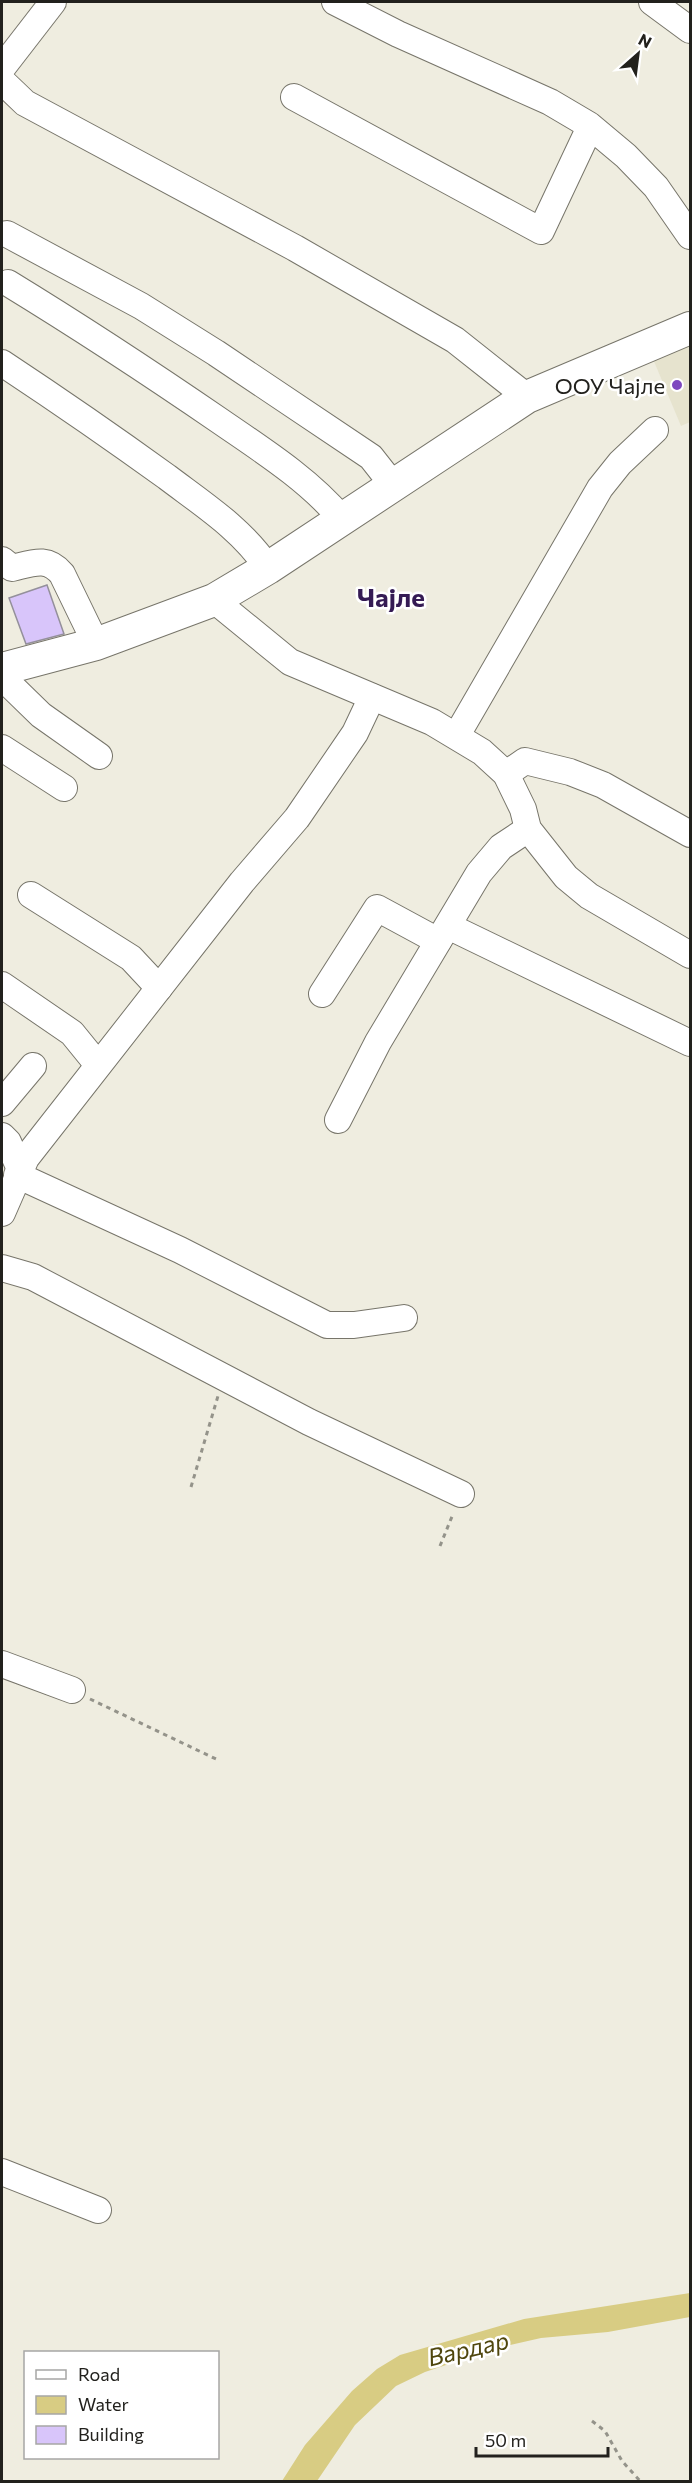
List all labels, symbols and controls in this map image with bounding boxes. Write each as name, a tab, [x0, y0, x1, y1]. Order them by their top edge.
north arrow	[608, 24, 668, 84]
text: N	[636, 29, 655, 52]
place label: ООУ Чајле	[555, 372, 665, 399]
marker: ООУ Чајле	[670, 378, 684, 392]
district label: Чајле	[357, 581, 425, 612]
water label: Вардар	[425, 2325, 511, 2371]
legend	[24, 2351, 219, 2459]
text: Road	[78, 2363, 120, 2385]
text: Water	[78, 2393, 129, 2415]
scale bar	[476, 2420, 608, 2458]
text: Building	[78, 2423, 144, 2445]
text: 50 m	[485, 2429, 526, 2451]

